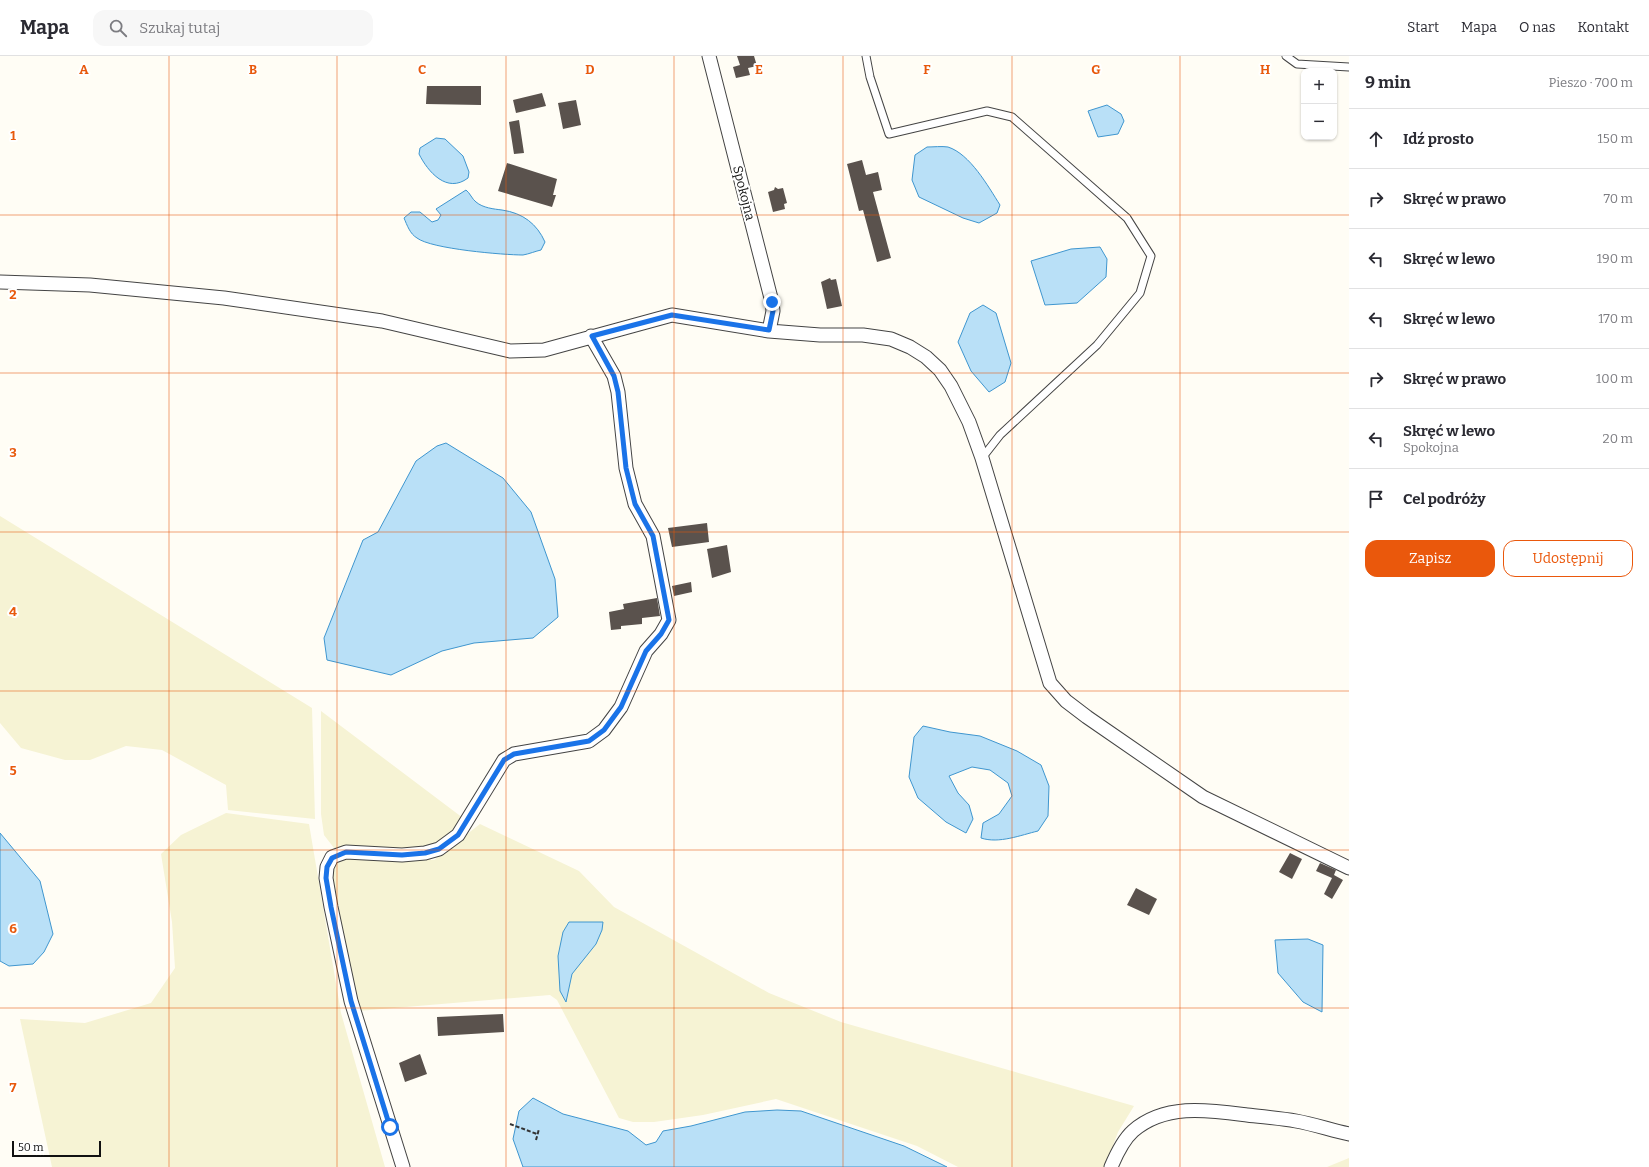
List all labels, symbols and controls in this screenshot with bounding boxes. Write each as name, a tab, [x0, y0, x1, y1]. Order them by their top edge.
search box	[93, 10, 373, 46]
text: Mapa	[20, 16, 69, 39]
icon: search	[107, 17, 129, 39]
text: Szukaj tutaj	[139, 19, 220, 37]
text: Start	[1407, 19, 1439, 36]
text: Mapa	[1461, 19, 1497, 36]
text: O nas	[1519, 19, 1555, 36]
text: Kontakt	[1577, 19, 1629, 36]
text: A	[79, 62, 89, 77]
text: B	[249, 62, 257, 77]
text: C	[418, 62, 426, 77]
text: D	[585, 62, 595, 77]
text: E	[755, 62, 763, 77]
text: F	[923, 62, 931, 77]
text: G	[1091, 62, 1101, 77]
text: H	[1260, 62, 1270, 77]
map controls	[1301, 68, 1337, 140]
button: +	[1301, 68, 1337, 104]
text: 9 min	[1365, 72, 1411, 93]
text: Pieszo · 700 m	[1549, 75, 1633, 90]
button: −	[1301, 104, 1337, 140]
text: 1	[10, 128, 16, 143]
icon: ahead	[1365, 128, 1387, 150]
text: Idź prosto	[1403, 130, 1474, 148]
text: 150 m	[1597, 131, 1633, 146]
street label: Spokojna	[730, 164, 758, 222]
icon: right	[1365, 188, 1387, 210]
text: Skręć w prawo	[1403, 190, 1506, 208]
text: 70 m	[1603, 191, 1633, 206]
icon: left	[1365, 248, 1387, 270]
text: Skręć w lewo	[1403, 250, 1495, 268]
text: 190 m	[1597, 251, 1633, 266]
text: 2	[9, 287, 17, 302]
route end	[763, 293, 781, 311]
icon: left	[1365, 308, 1387, 330]
text: Skręć w lewo	[1403, 310, 1495, 328]
text: 170 m	[1598, 311, 1633, 326]
icon: right	[1365, 368, 1387, 390]
text: Skręć w prawo	[1403, 370, 1506, 388]
text: 100 m	[1596, 371, 1633, 386]
text: Skręć w lewo	[1403, 422, 1495, 440]
icon: left	[1365, 428, 1387, 450]
text: 20 m	[1603, 431, 1633, 446]
text: Spokojna	[1403, 440, 1459, 455]
text: 3	[9, 445, 17, 460]
icon: arrive	[1365, 488, 1387, 510]
text: Cel podróży	[1403, 490, 1486, 508]
button: Zapisz	[1365, 540, 1495, 577]
button: Udostępnij	[1503, 540, 1633, 577]
text: 4	[9, 604, 17, 619]
text: 5	[9, 763, 17, 778]
text: 6	[9, 921, 17, 936]
text: 7	[10, 1080, 17, 1095]
route start	[381, 1118, 399, 1136]
scale bar	[12, 1139, 101, 1158]
text: 50 m	[18, 1141, 44, 1154]

